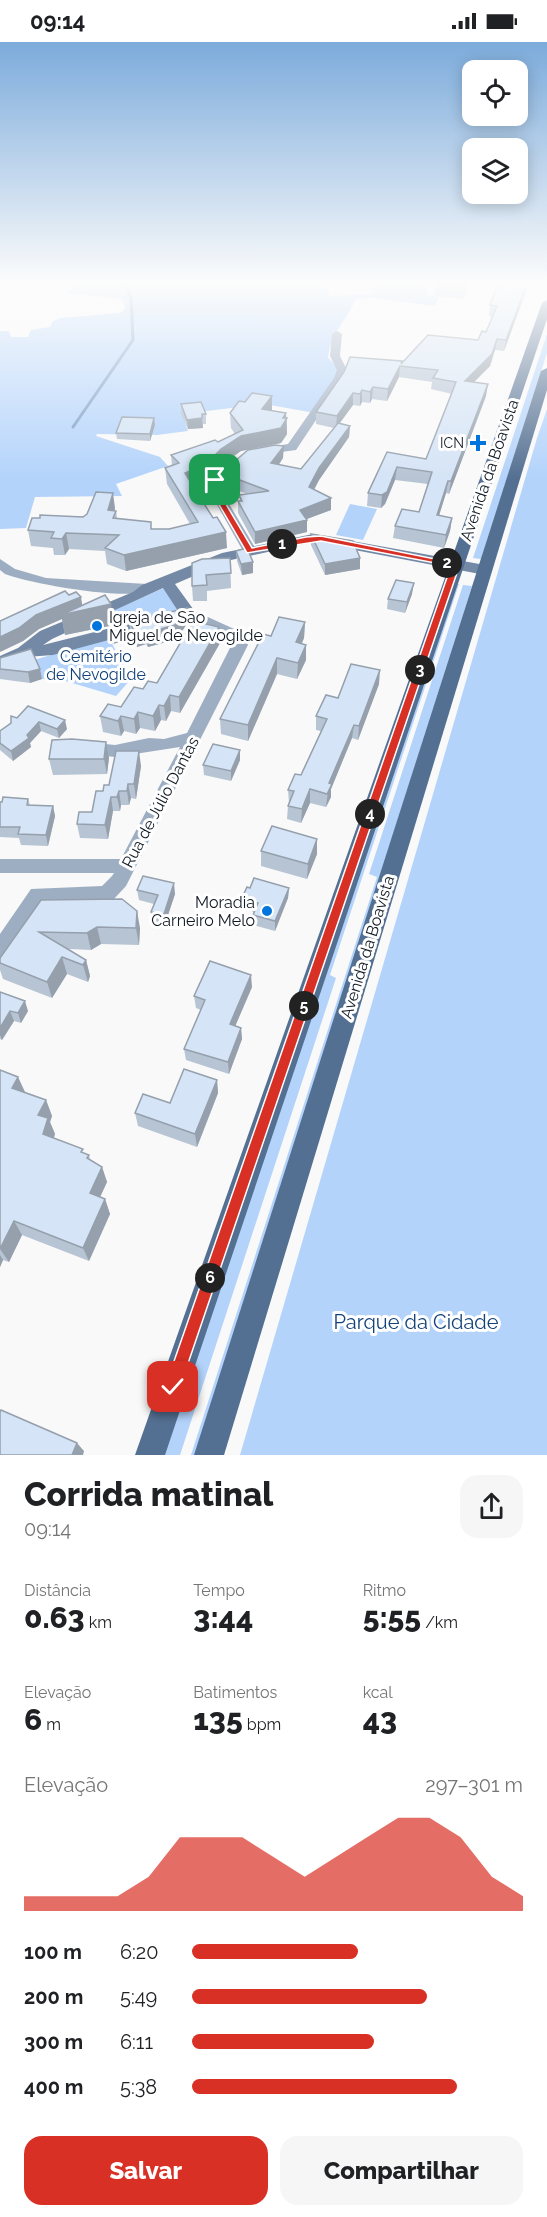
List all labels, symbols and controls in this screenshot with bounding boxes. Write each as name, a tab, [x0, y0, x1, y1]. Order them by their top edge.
text: 09:14	[30, 8, 85, 34]
map controls	[462, 60, 528, 204]
button: locate	[462, 60, 528, 126]
button: layers	[462, 138, 528, 204]
street label: Avenida da Boavista	[456, 397, 523, 544]
marker: ICN	[469, 434, 487, 452]
place label: ICN	[440, 435, 464, 451]
pin	[189, 454, 240, 505]
icon: arrive	[198, 463, 231, 496]
pin: 1	[267, 529, 297, 559]
text: 1	[278, 534, 286, 553]
pin: 2	[432, 548, 462, 578]
text: 2	[442, 553, 452, 572]
place label: Igreja de São Miguel de Nevogilde	[109, 608, 263, 645]
marker: Igreja de São Miguel de Nevogilde	[90, 619, 104, 633]
park label: Cemitério de Nevogilde	[46, 647, 146, 684]
pin: 3	[405, 655, 435, 685]
text: 3	[416, 660, 424, 679]
street label: Rua de Júlio Dantas	[118, 733, 203, 871]
pin: 4	[355, 799, 385, 829]
text: 4	[365, 804, 375, 823]
street label: Avenida da Boavista	[337, 873, 398, 1021]
place label: Moradia Carneiro Melo	[151, 893, 255, 930]
marker: Moradia Carneiro Melo	[260, 904, 274, 918]
pin: 5	[289, 991, 319, 1021]
text: 5	[300, 996, 308, 1015]
pin: 6	[195, 1263, 225, 1293]
text: 6	[205, 1268, 215, 1287]
park label: Parque da Cidade	[333, 1310, 499, 1334]
pin	[147, 1361, 198, 1412]
icon: check	[156, 1370, 189, 1403]
text: Corrida matinal	[24, 1475, 273, 1514]
button: share	[460, 1475, 523, 1538]
text: 09:14	[24, 1517, 71, 1541]
text: Distância	[24, 1581, 91, 1600]
text: Tempo	[193, 1581, 245, 1600]
text: Ritmo	[363, 1581, 406, 1600]
text: 0.63	[24, 1600, 85, 1635]
text: 3:44	[193, 1600, 253, 1635]
text: 5:55	[363, 1600, 421, 1635]
text: km	[85, 1613, 112, 1632]
text: /km	[421, 1613, 458, 1632]
text: Elevação	[24, 1683, 91, 1702]
text: Batimentos	[193, 1683, 277, 1702]
text: kcal	[363, 1683, 393, 1702]
text: 6	[24, 1702, 42, 1737]
text: 135	[193, 1702, 243, 1737]
text: 43	[363, 1702, 397, 1737]
text: m	[42, 1715, 61, 1734]
text: bpm	[243, 1715, 281, 1734]
text: Elevação	[24, 1773, 108, 1797]
text: 297–301 m	[425, 1773, 523, 1797]
text: 100 m	[24, 1940, 82, 1964]
text: 6:20	[120, 1940, 158, 1964]
text: 200 m	[24, 1985, 83, 2009]
text: 5:49	[120, 1985, 157, 2009]
text: 300 m	[24, 2030, 83, 2054]
text: 6:11	[120, 2030, 153, 2054]
text: 400 m	[24, 2075, 83, 2099]
text: 5:38	[120, 2075, 157, 2099]
button: Salvar	[24, 2136, 268, 2205]
button: Compartilhar	[280, 2136, 523, 2205]

